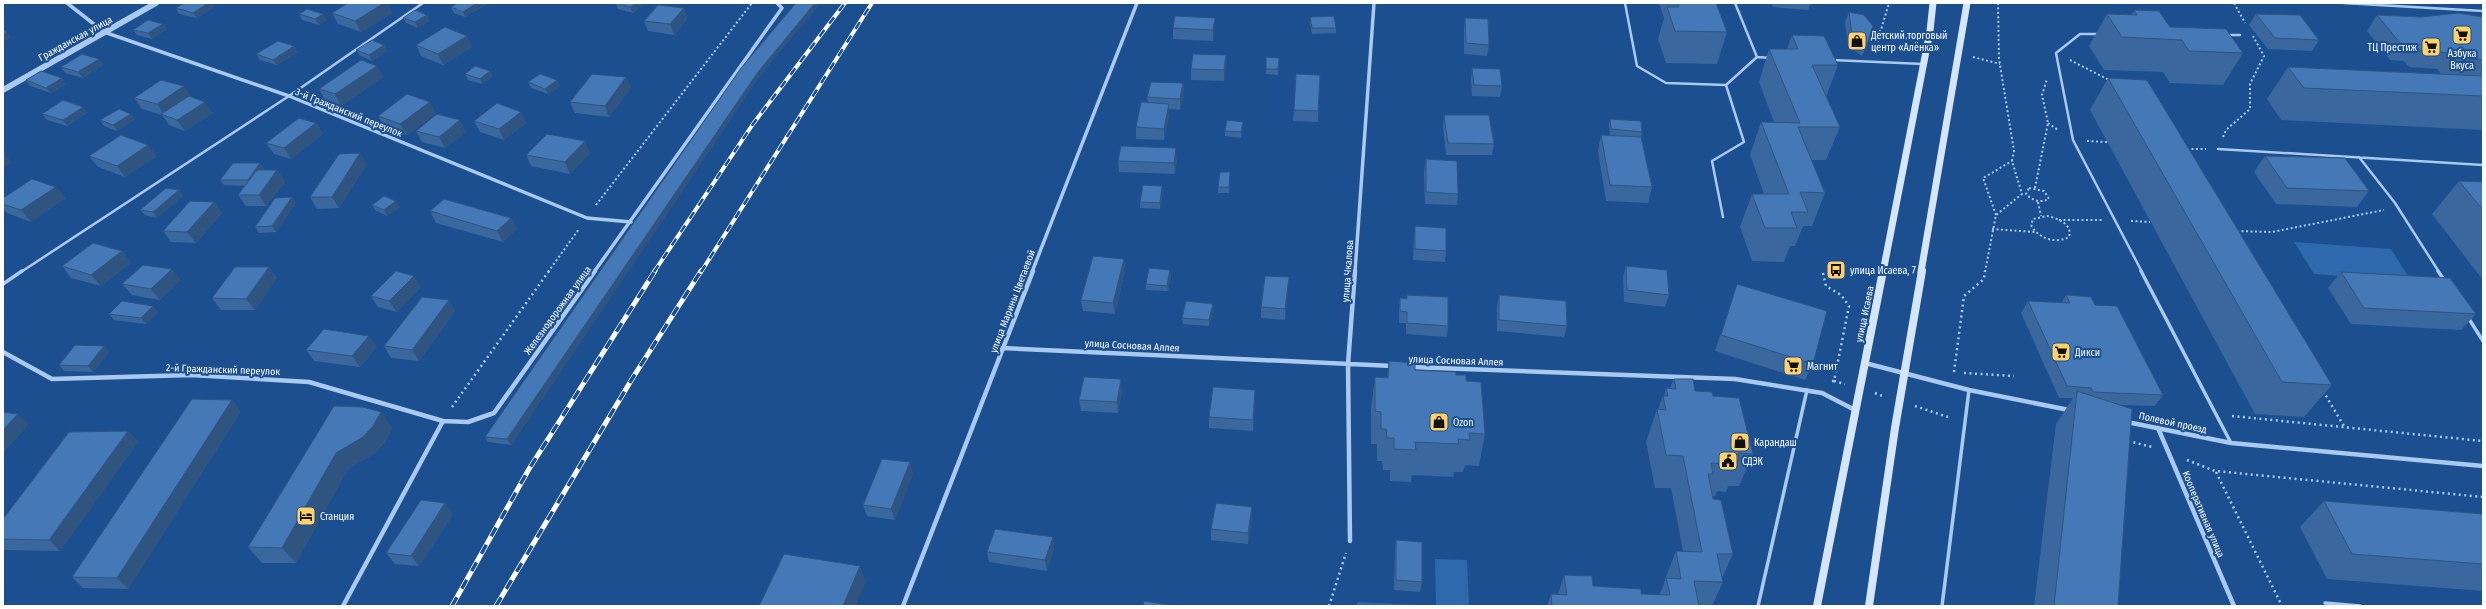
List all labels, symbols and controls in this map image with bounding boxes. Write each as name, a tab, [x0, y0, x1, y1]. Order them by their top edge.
street label: Гражданская улица	[37, 14, 115, 64]
supermarket icon: Азбука Вкуса	[2451, 24, 2473, 46]
shop icon: Детский торговый центр «Алёнка»	[1846, 30, 1868, 52]
place label: Детский торговый центр «Алёнка»	[1870, 30, 1947, 54]
supermarket icon: ТЦ Престиж	[2420, 36, 2442, 58]
place label: ТЦ Престиж	[2368, 42, 2418, 54]
place label: Азбука Вкуса	[2448, 48, 2476, 72]
street label: 3-й Гражданский переулок	[293, 86, 404, 140]
street label: улица Чкалова	[1340, 239, 1356, 303]
street label: улица Марины Цветаевой	[988, 248, 1038, 355]
bus stop icon: улица Исаева, 7	[1825, 259, 1847, 281]
street label: Железнодорожная улица	[522, 264, 594, 357]
place label: улица Исаева, 7	[1850, 265, 1916, 277]
street label: улица Исаева	[1853, 285, 1877, 343]
street label: улица Сосновая Аллея	[1084, 338, 1180, 354]
supermarket icon: Дикси	[2050, 341, 2072, 363]
place label: Дикси	[2074, 347, 2100, 359]
street label: улица Сосновая Аллея	[1408, 353, 1504, 369]
supermarket icon: Магнит	[1782, 355, 1804, 377]
place label: Магнит	[1807, 361, 1839, 373]
street label: 2-й Гражданский переулок	[166, 362, 281, 378]
street label: Полевой проезд	[2138, 410, 2208, 436]
shop icon: Ozon	[1428, 411, 1450, 433]
place label: Ozon	[1453, 417, 1474, 429]
shop icon: Карандаш	[1729, 431, 1751, 453]
place label: Карандаш	[1754, 437, 1797, 449]
public building icon: СДЭК	[1717, 450, 1739, 472]
place label: СДЭК	[1742, 456, 1763, 468]
street label: Кооперативная улица	[2179, 469, 2227, 560]
hotel icon: Станция	[295, 505, 317, 527]
place label: Станция	[320, 511, 354, 523]

